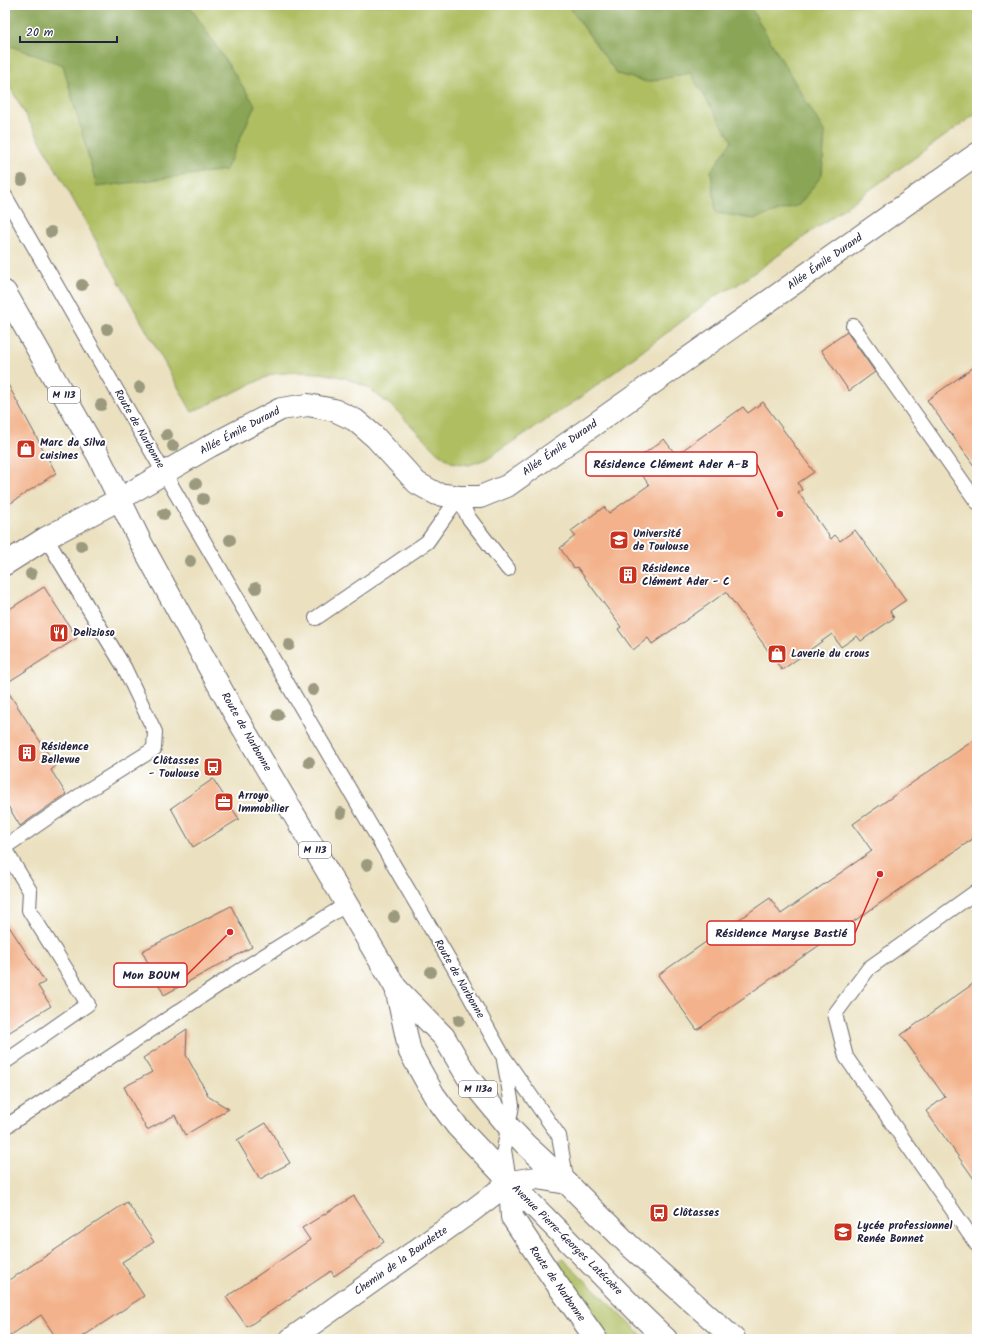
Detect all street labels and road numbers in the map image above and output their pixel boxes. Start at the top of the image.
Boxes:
street label: Allée Émile Durand [784,229,867,295]
street label: Route de Narbonne [109,386,169,472]
road number: M 113 [48,387,80,403]
street label: Allée Émile Durand [197,402,284,460]
street label: Allée Émile Durand [519,415,602,481]
street label: Route de Narbonne [216,689,276,775]
road number: M 113 [299,842,331,858]
street label: Route de Narbonne [429,936,489,1022]
road number: M 113a [459,1081,497,1097]
street label: Avenue Pierre-Georges Latécoère [507,1180,627,1300]
street label: Chemin de la Bourdette [350,1222,452,1300]
street label: Route de Narbonne [524,1242,590,1326]

